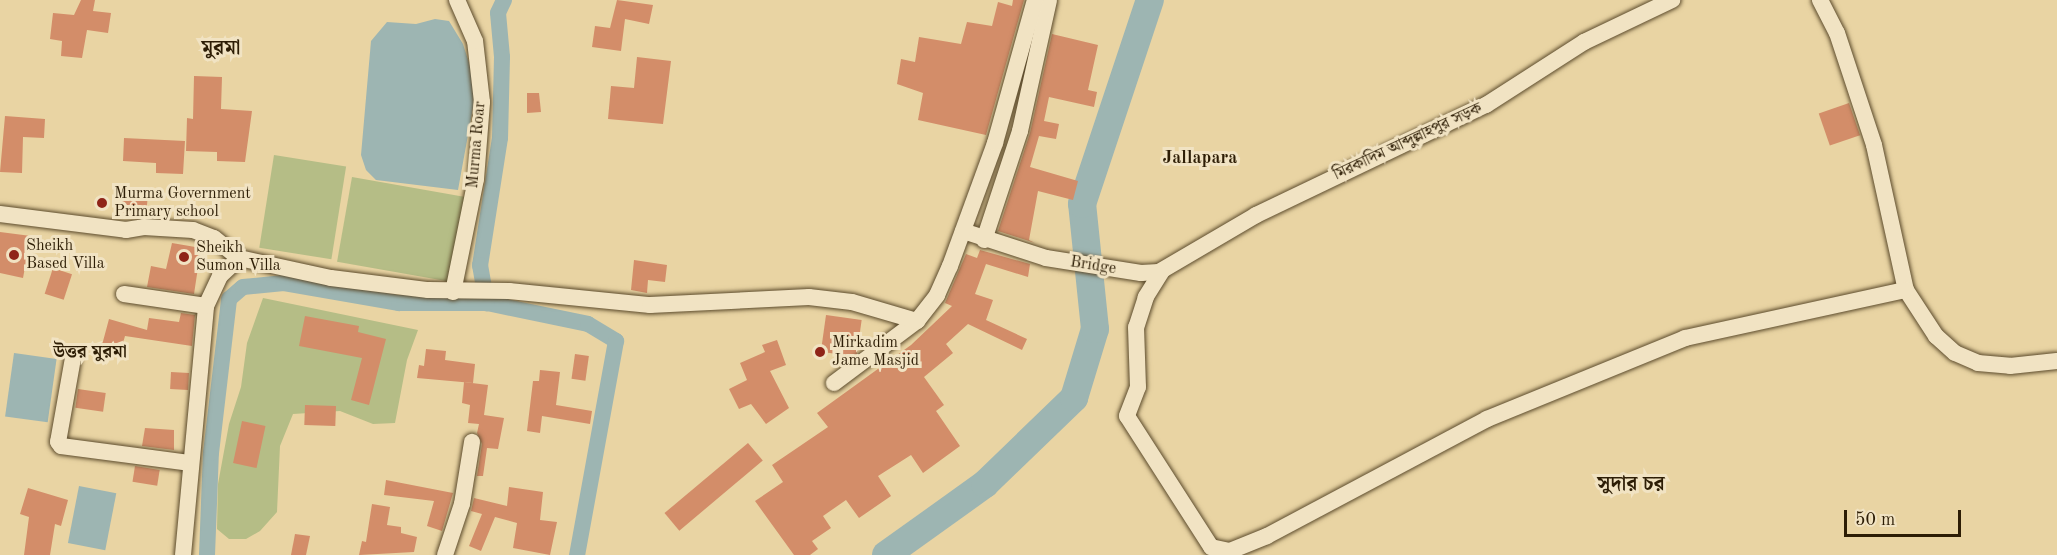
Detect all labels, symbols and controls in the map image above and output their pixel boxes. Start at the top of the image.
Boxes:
district label: মুরমা [202,37,240,61]
street label: মিরকাদিম আব্দুল্লাহপুর সড়ক [1331,99,1485,185]
street label: Murma Roar [464,101,490,189]
district label: Jallapara [1163,147,1237,169]
place label: Murma Government Primary school [114,184,251,222]
marker: Murma Government Primary school [95,196,109,210]
place label: Sheikh Based Villa [26,236,105,274]
place label: Sheikh Sumon Villa [196,238,281,276]
marker: Sheikh Based Villa [7,248,21,262]
marker: Sheikh Sumon Villa [177,250,191,264]
street label: Bridge [1069,253,1117,279]
place label: Mirkadim Jame Masjid [832,333,919,371]
district label: উত্তর মুরমা [53,341,127,363]
marker: Mirkadim Jame Masjid [813,345,827,359]
district label: সুদার চর [1597,473,1665,497]
scale bar [1847,498,1964,536]
text: 50 m [1855,511,1895,529]

